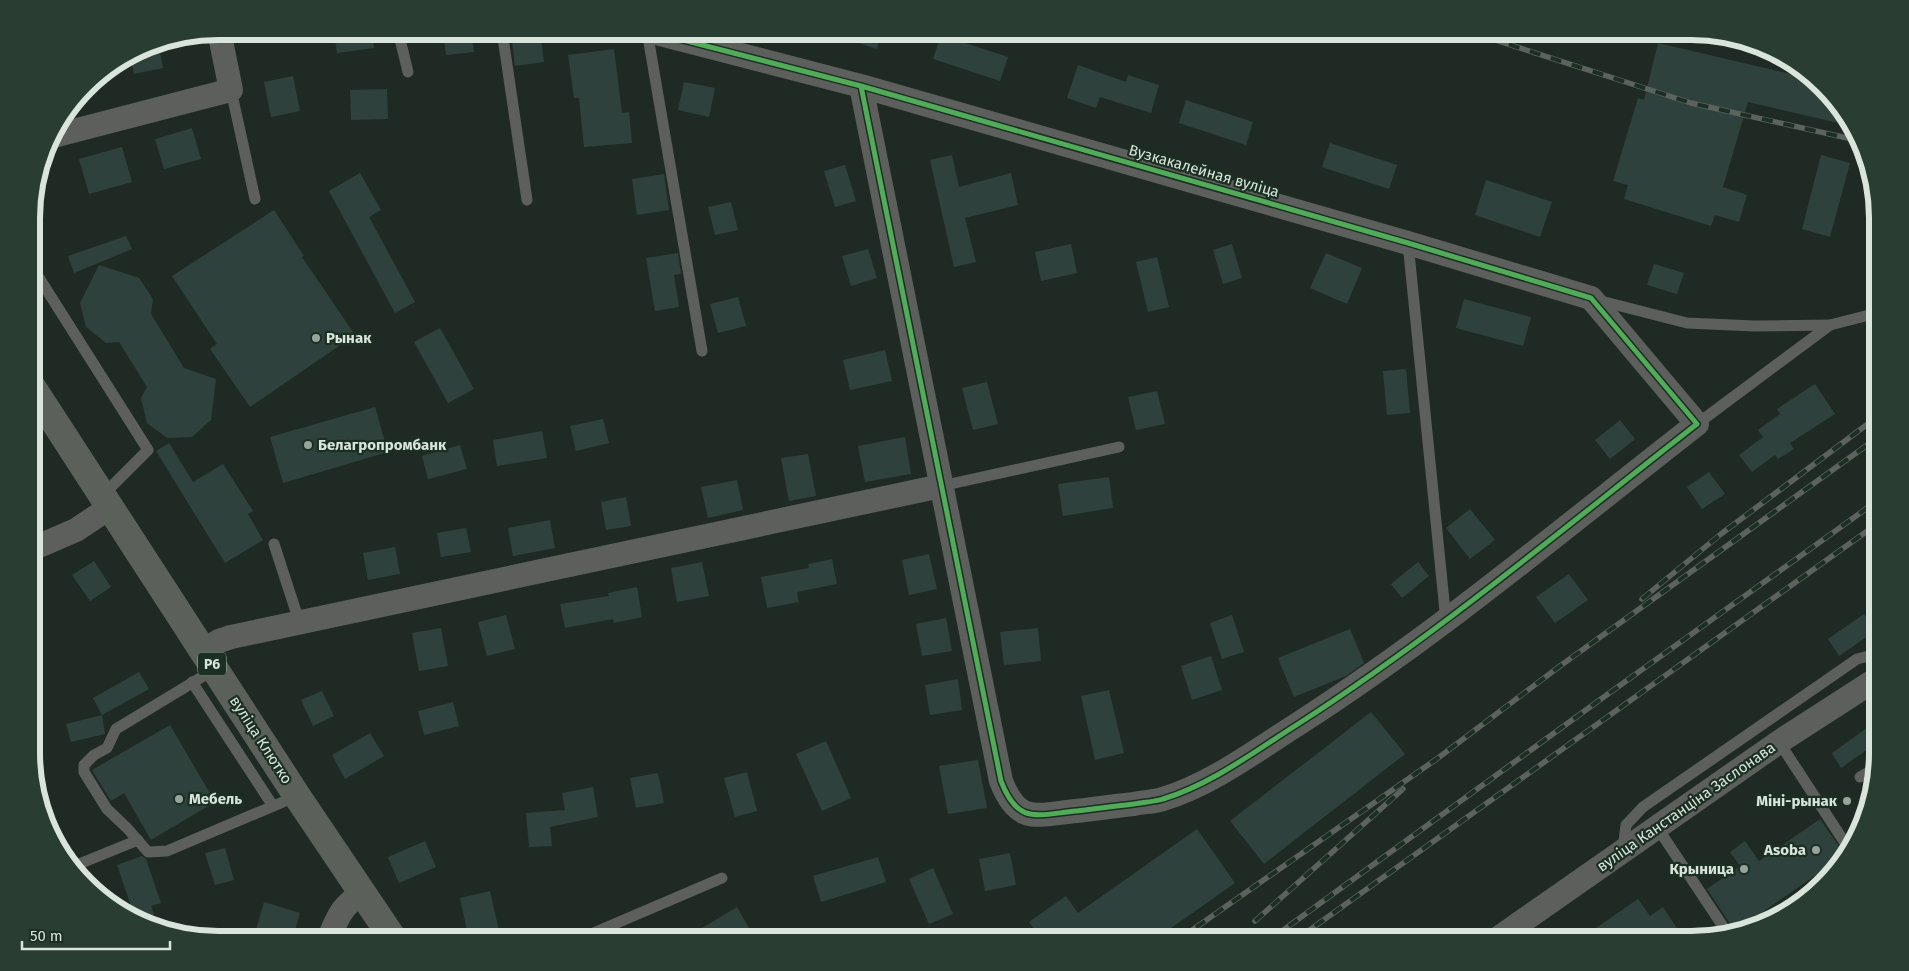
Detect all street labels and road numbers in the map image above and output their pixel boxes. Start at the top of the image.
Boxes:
street label: Вузкакалейная вуліца [1127,141,1281,201]
road number: Р6 [198,652,226,676]
street label: вуліца Клютко [226,693,296,787]
street label: вуліца Канстанціна Заслонава [1593,738,1779,876]

